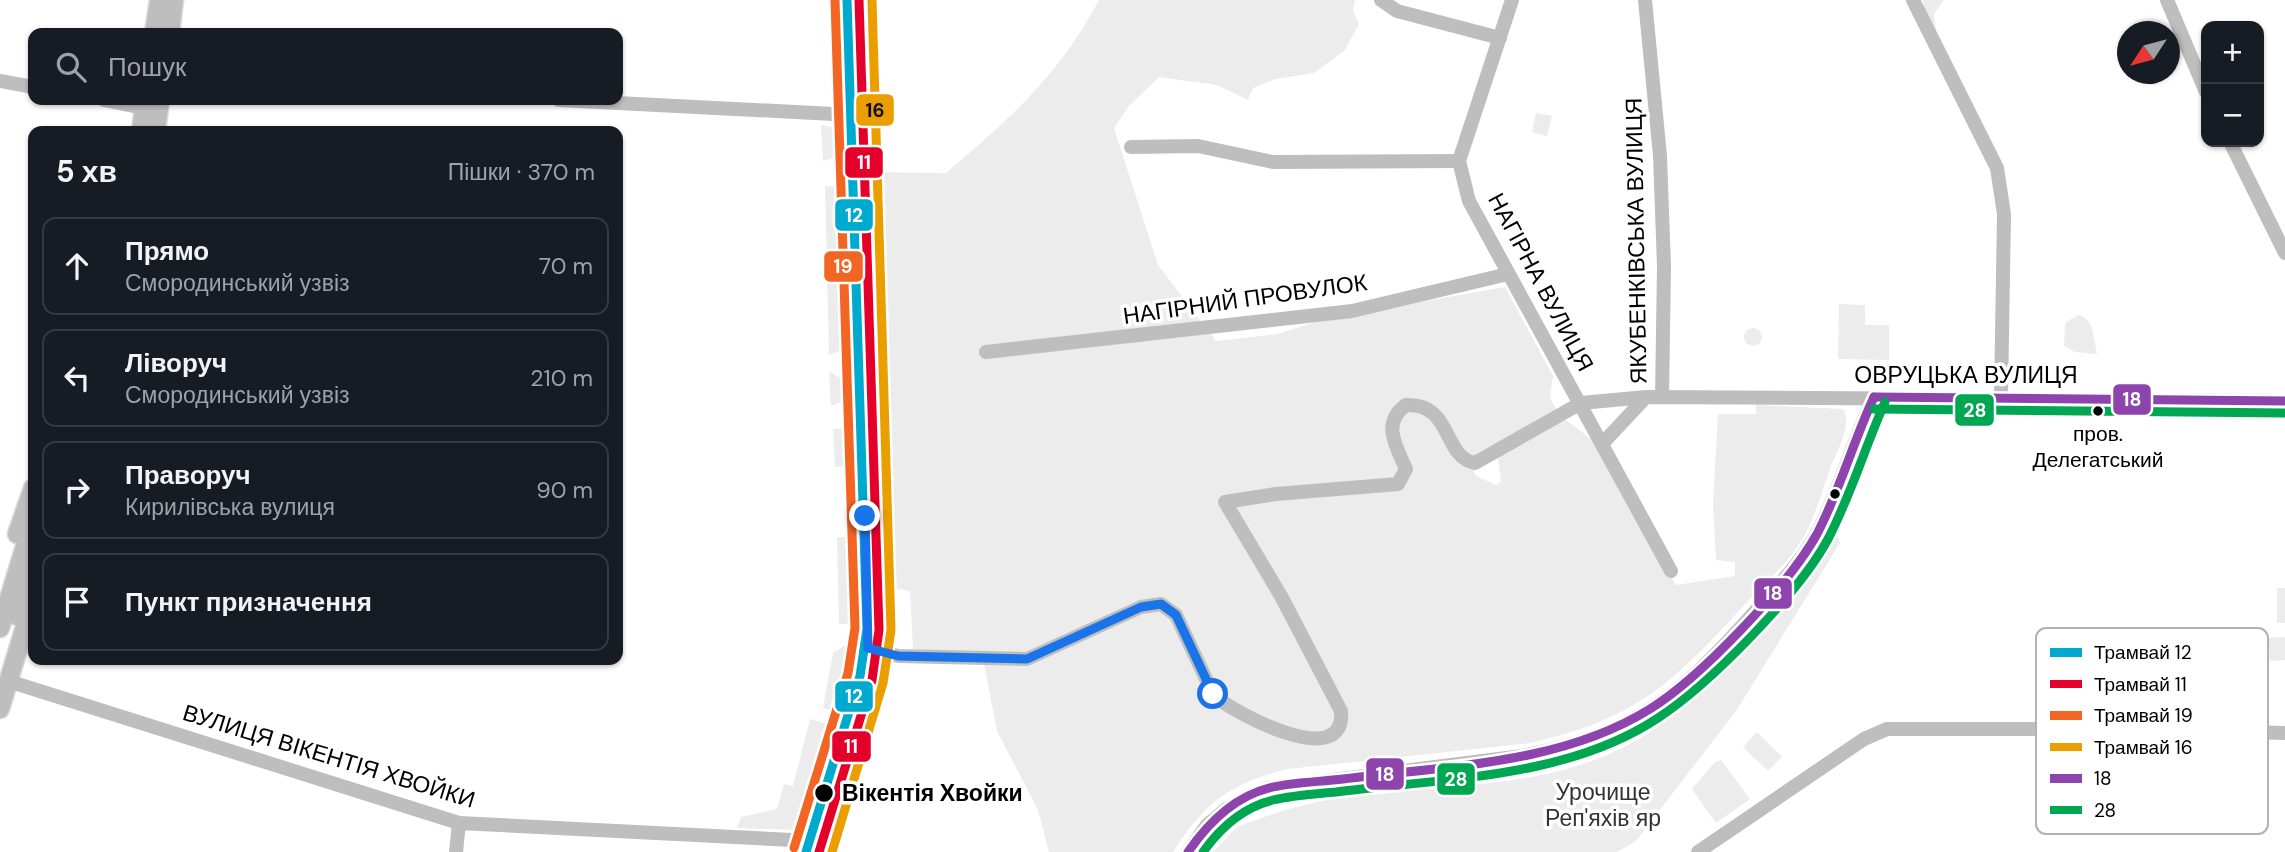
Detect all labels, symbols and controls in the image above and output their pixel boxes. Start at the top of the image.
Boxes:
north arrow [2117,21,2180,84]
map controls [2201,21,2264,147]
button: + [2201,21,2264,84]
search box [28,28,623,105]
icon: search [52,48,90,86]
text: Пошук [108,50,186,84]
button: − [2201,84,2264,147]
line badge: 16 [855,93,895,127]
street label: ЯКУБЕНКІВСЬКА ВУЛИЦЯ [1619,97,1653,385]
text: 16 [866,98,884,123]
line badge: 11 [844,146,884,179]
text: 11 [857,150,871,175]
text: 5 хв [56,152,117,191]
text: Пішки · 370 m [448,157,595,187]
street label: НАГІРНА ВУЛИЦЯ [1481,188,1601,376]
line badge: 12 [834,198,874,232]
text: 12 [845,203,863,228]
text: Прямо [125,234,209,268]
icon: ahead [58,247,96,285]
line badge: 19 [823,250,864,283]
text: 70 m [539,251,593,281]
text: 19 [834,254,852,279]
street label: НАГІРНИЙ ПРОВУЛОК [1121,267,1369,331]
text: Смородинський узвіз [125,268,350,298]
text: Ліворуч [125,346,227,380]
icon: left [58,359,96,397]
street label: ОВРУЦЬКА ВУЛИЦЯ [1854,360,2078,390]
text: 210 m [530,363,593,393]
text: Смородинський узвіз [125,380,350,410]
line badge: 18 [2112,383,2152,416]
text: 18 [2123,387,2141,412]
line badge: 28 [1954,393,1995,427]
text: 28 [1964,398,1986,423]
marker: пров. Делегатський [2091,404,2105,418]
place label: пров. Делегатський [2032,420,2164,474]
text: Праворуч [125,458,251,492]
icon: right [58,471,96,509]
text: 90 m [536,475,593,505]
unlabelled marker [1828,487,1842,501]
text: Кирилівська вулиця [125,492,335,522]
route end [849,500,880,531]
line badge: 18 [1753,577,1793,610]
text: 18 [1764,581,1782,606]
icon: arrive [58,583,96,621]
text: Пункт призначення [125,585,372,619]
legend [2036,628,2268,834]
text: Трамвай 12 [2094,640,2192,665]
text: Трамвай 11 [2094,672,2187,697]
route start [1197,678,1228,709]
line badge: 12 [834,680,874,713]
text: 12 [845,684,863,709]
street label: ВУЛИЦЯ ВІКЕНТІЯ ХВОЙКИ [179,697,479,815]
text: Трамвай 19 [2094,703,2193,728]
line badge: 11 [831,730,872,763]
text: 11 [844,734,858,759]
text: Трамвай 16 [2094,735,2193,760]
line badge: 18 [1365,757,1405,791]
text: 18 [1376,762,1394,787]
line badge: 28 [1436,762,1476,796]
text: 18 [2094,766,2111,791]
text: 28 [1445,767,1467,792]
park label: Урочище Реп'яхів яр [1545,777,1661,833]
place label: Вікентія Хвойки [842,778,1023,808]
marker: Вікентія Хвойки [813,782,835,804]
text: 28 [2094,798,2116,823]

